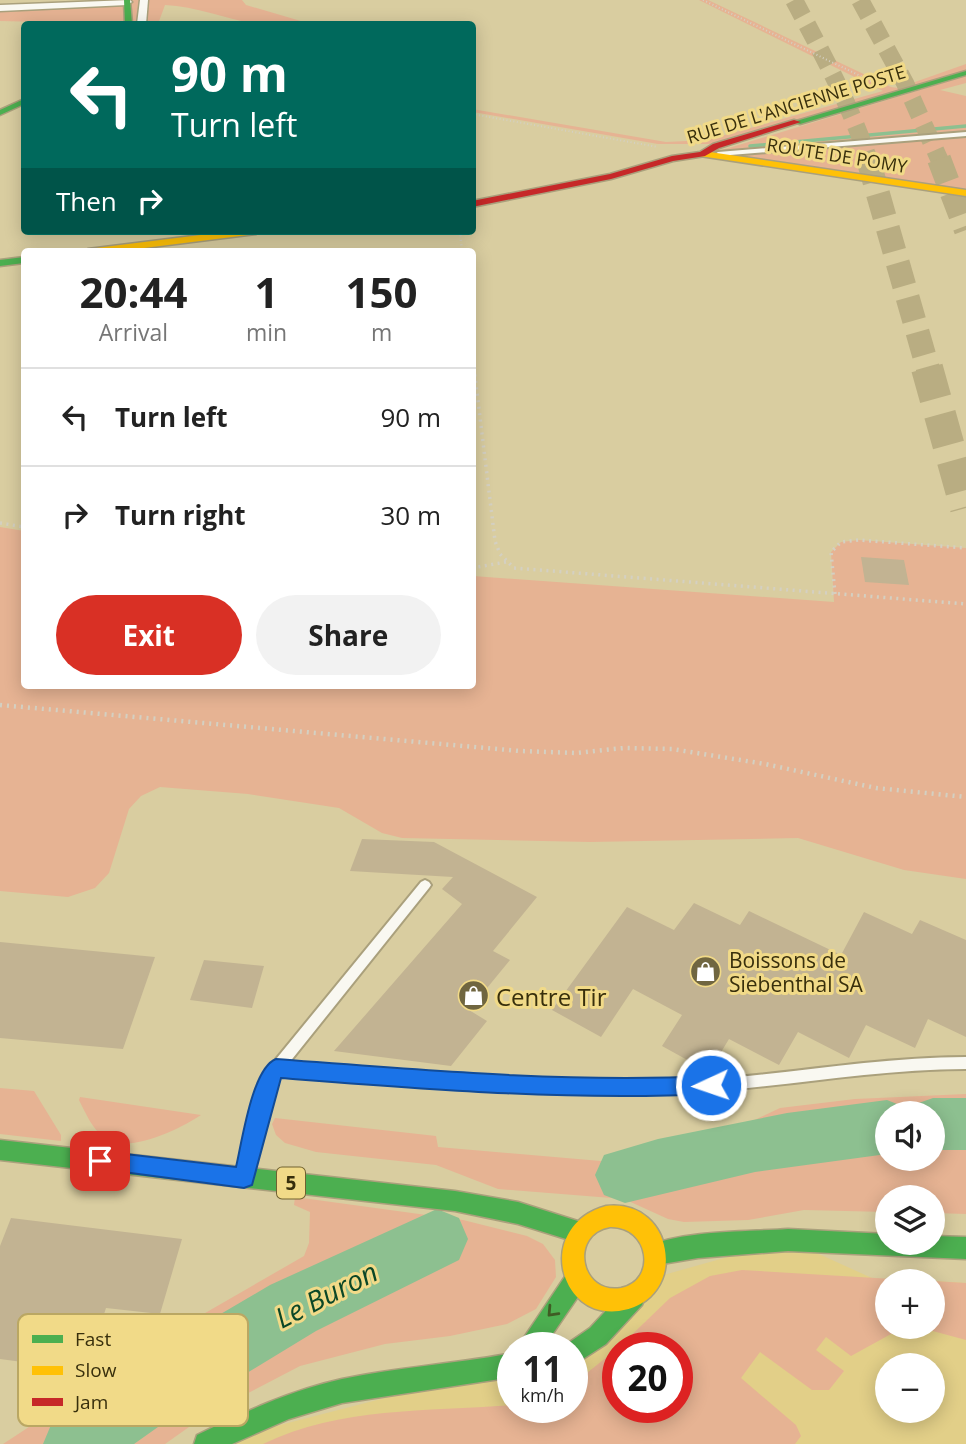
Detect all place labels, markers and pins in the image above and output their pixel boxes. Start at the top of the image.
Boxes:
place label: Boissons de Siebenthal SA [729,946,863,998]
shop icon: Boissons de Siebenthal SA [689,955,723,989]
shop icon: Centre Tir [456,979,490,1013]
place label: Centre Tir [496,980,607,1013]
pin [70,1131,130,1191]

